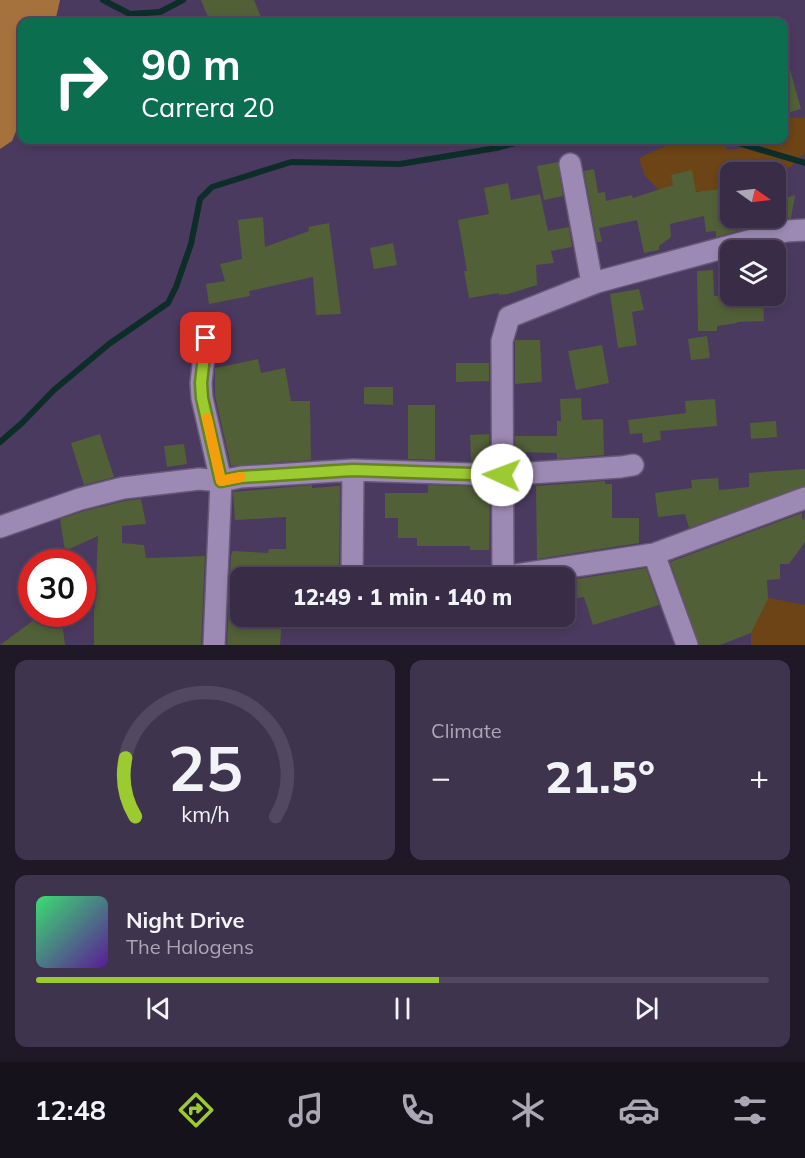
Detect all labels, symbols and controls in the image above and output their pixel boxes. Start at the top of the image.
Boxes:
text: 90 m [141,38,241,91]
icon: right [42,42,120,120]
text: Carrera 20 [141,90,275,124]
north arrow [720,162,786,228]
map controls [720,162,786,306]
button: layers [720,240,786,306]
pin [180,312,231,363]
icon: arrive [189,321,222,354]
position arrow [470,443,534,507]
speed limit sign: 30 [18,549,96,627]
text: 12:49 · 1 min · 140 m [293,583,512,611]
text: Climate [431,718,502,743]
text: 25 [168,728,242,807]
text: 21.5° [545,748,655,804]
text: − [431,756,451,797]
text: + [749,756,769,797]
text: km/h [181,800,229,827]
text: Night Drive [126,906,245,934]
text: The Halogens [126,934,254,959]
icon: previous [142,992,175,1025]
icon: pause [386,992,419,1025]
icon: next [630,992,663,1025]
icon: directions [175,1089,217,1131]
icon: music [285,1089,327,1131]
icon: phone [396,1089,438,1131]
icon: climate [507,1089,549,1131]
icon: car [618,1089,660,1131]
icon: filters [729,1089,771,1131]
text: 12:48 [34,1093,106,1127]

